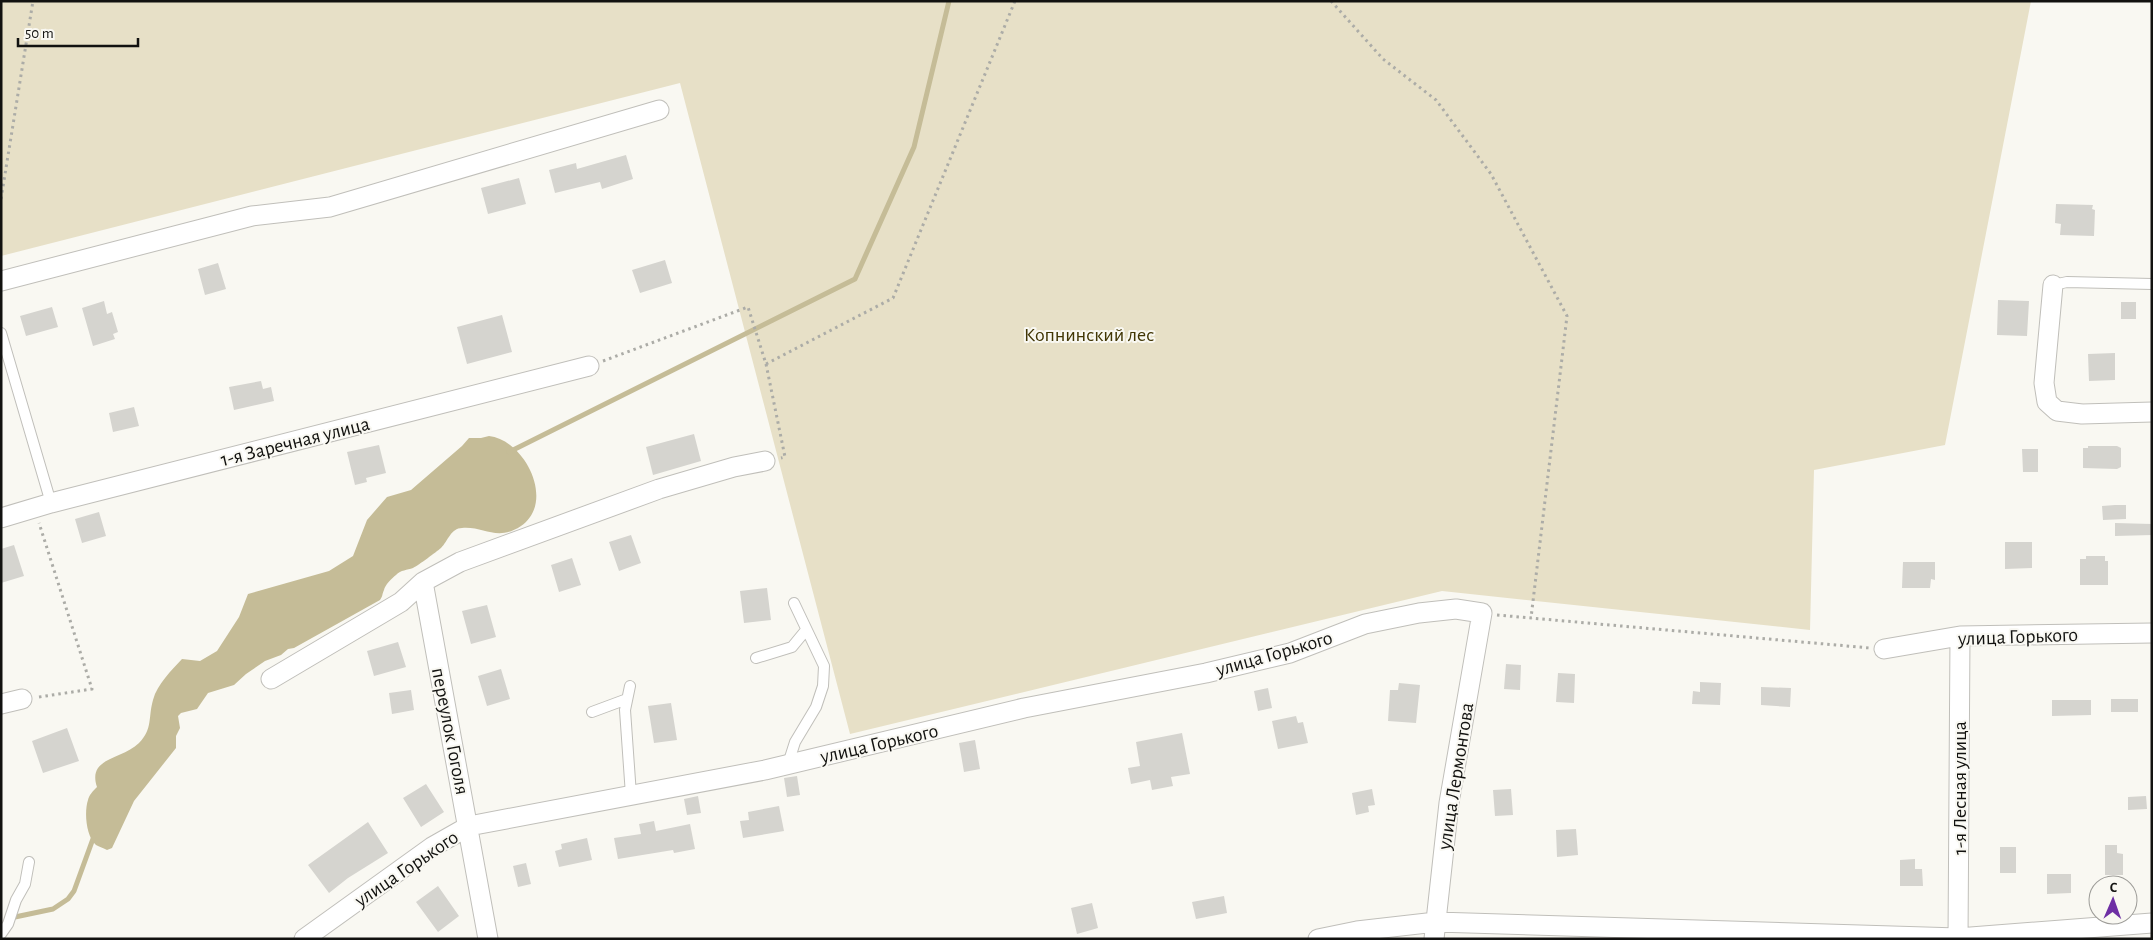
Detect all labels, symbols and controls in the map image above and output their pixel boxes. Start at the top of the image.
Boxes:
scale bar [18,15,138,47]
text: 50 m [25,26,54,41]
park label: Копнинский лес [1024,325,1154,345]
street label: 1-я Заречная улица [219,414,372,470]
street label: улица Горького [1957,625,2078,649]
street label: улица Горького [1213,628,1335,680]
street label: переулок Гоголя [428,666,472,796]
street label: улица Лермонтова [1434,701,1477,852]
street label: улица Горького [817,721,940,767]
street label: 1-я Лесная улица [1950,721,1970,855]
street label: улица Горького [350,827,462,911]
north arrow [2088,875,2138,925]
text: С [2109,881,2118,895]

